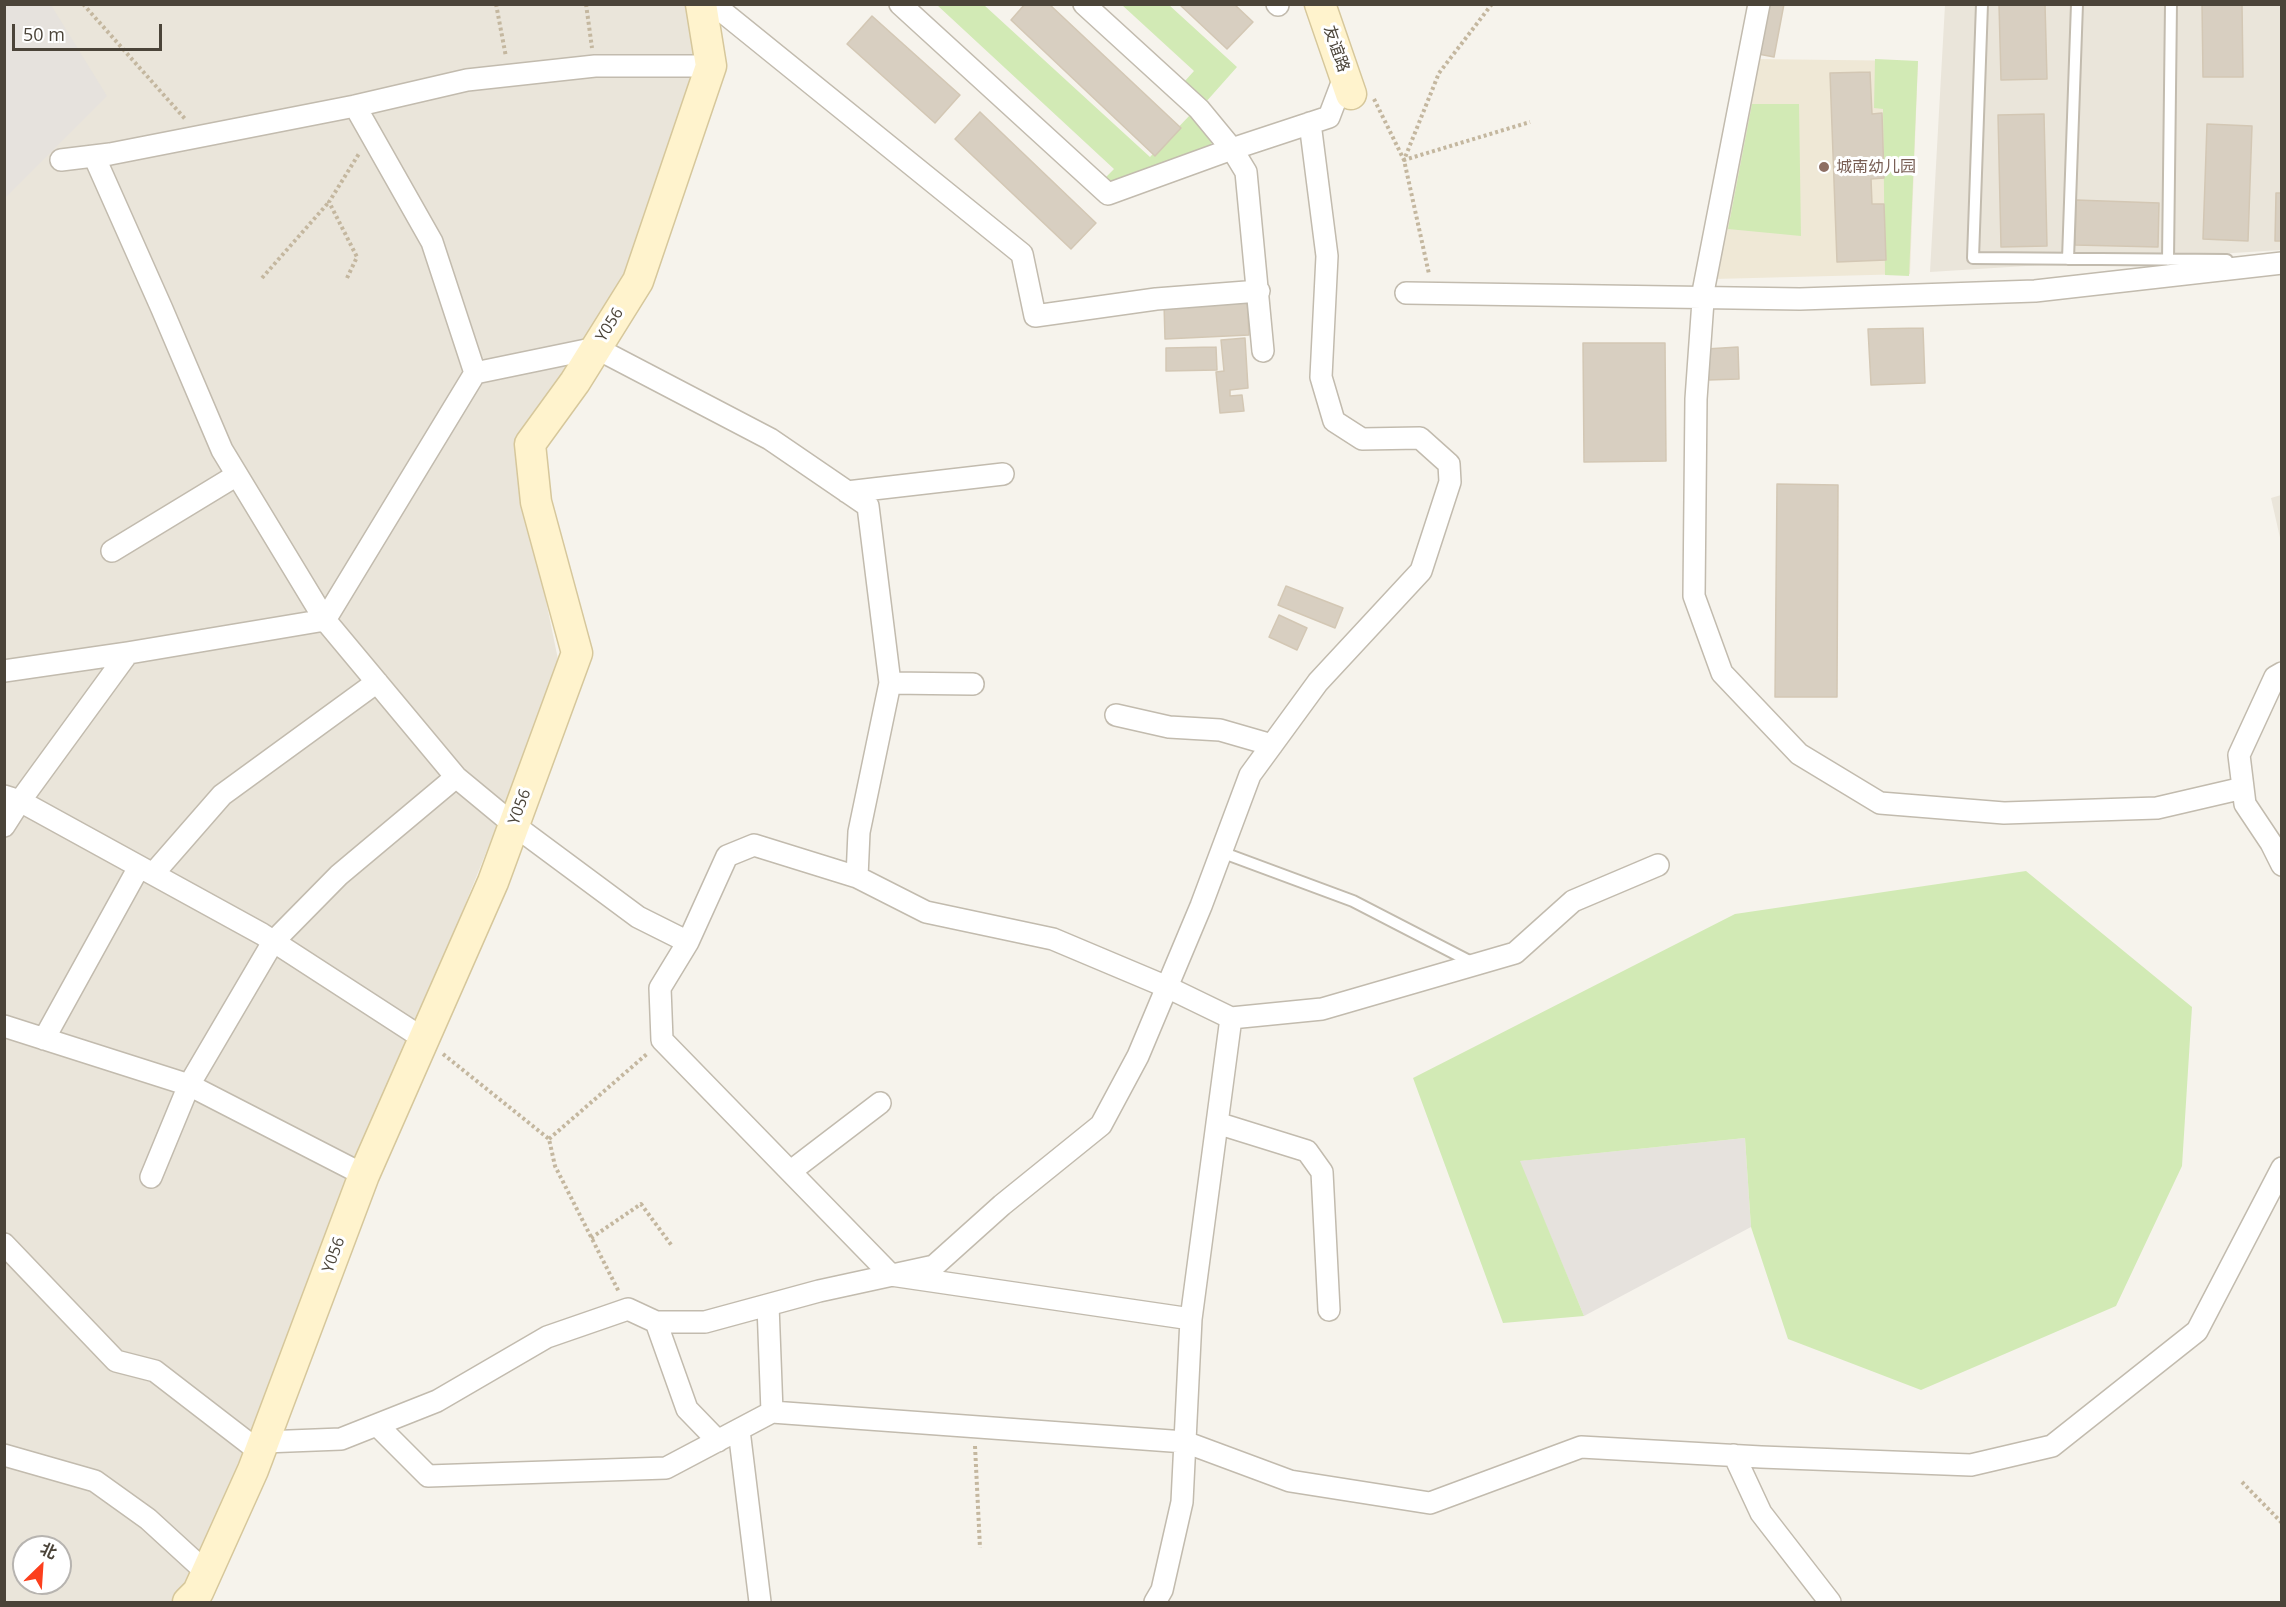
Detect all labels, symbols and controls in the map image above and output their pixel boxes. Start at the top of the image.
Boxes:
scale bar [15,12,165,50]
text: 50 m [23,22,65,46]
street label: 友谊路 [1319,23,1353,75]
place label: 城南幼儿园 [1836,157,1916,177]
marker: 城南幼儿园 [1817,160,1831,174]
street label: Y056 [592,304,628,346]
street label: Y056 [505,787,535,827]
street label: Y056 [319,1235,349,1275]
north arrow [12,1535,72,1595]
text: 北 [37,1537,61,1564]

